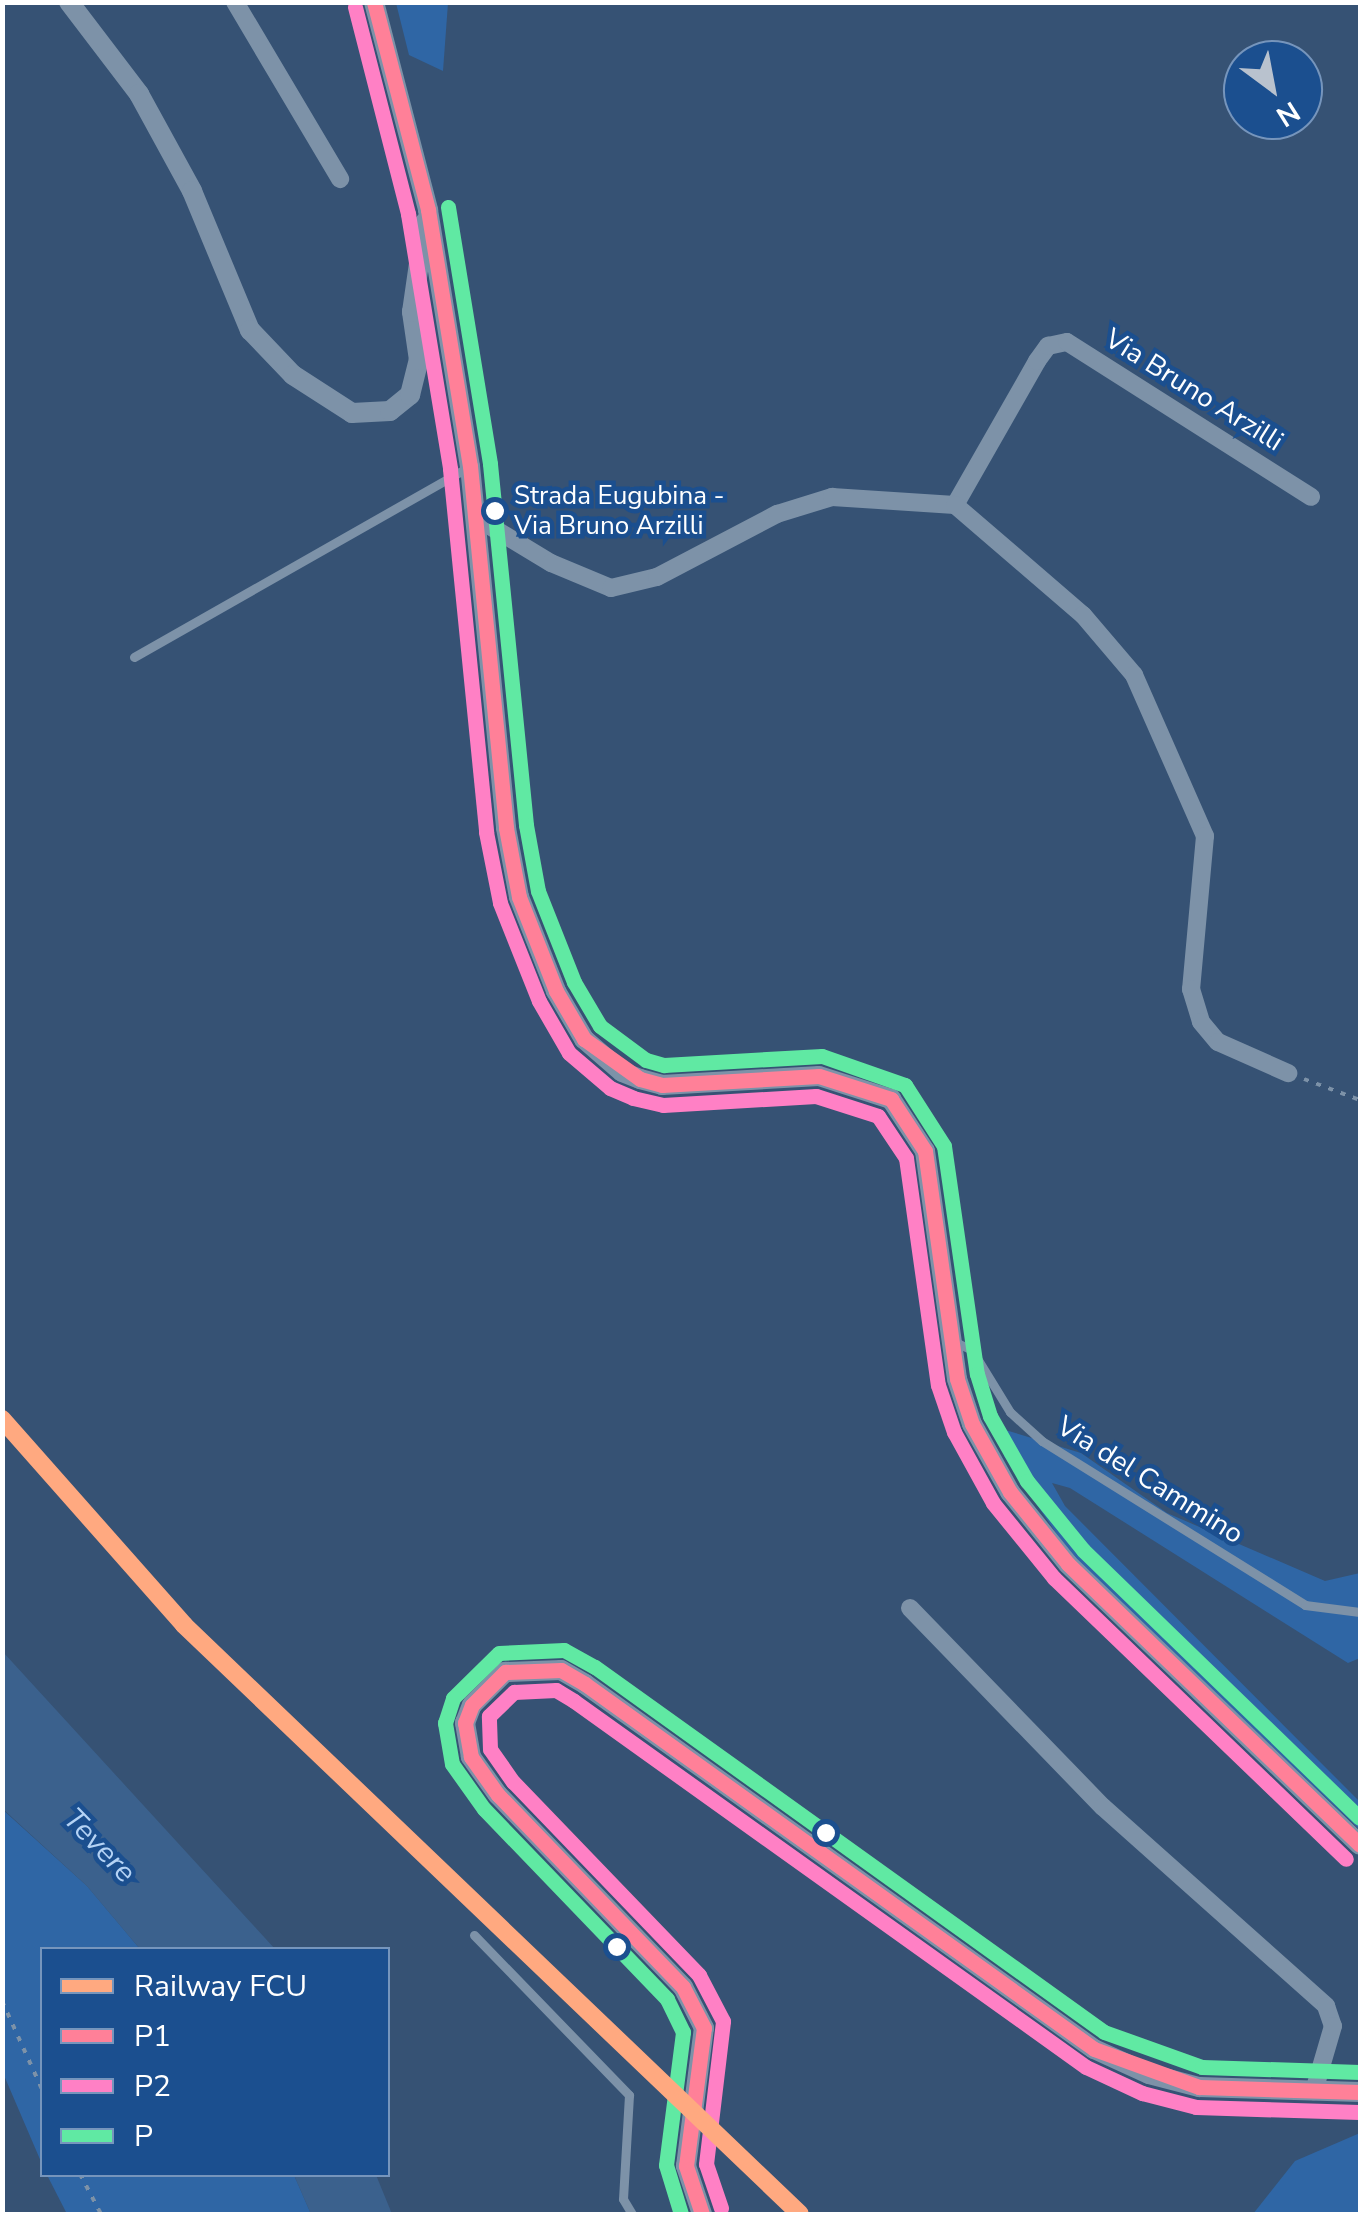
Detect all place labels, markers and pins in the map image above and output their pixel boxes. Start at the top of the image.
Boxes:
place label: Strada Eugubina - Via Bruno Arzilli [514,480,725,542]
marker: Strada Eugubina - Via Bruno Arzilli [485,501,505,521]
unlabelled marker [816,1823,836,1843]
unlabelled marker [607,1937,627,1957]

